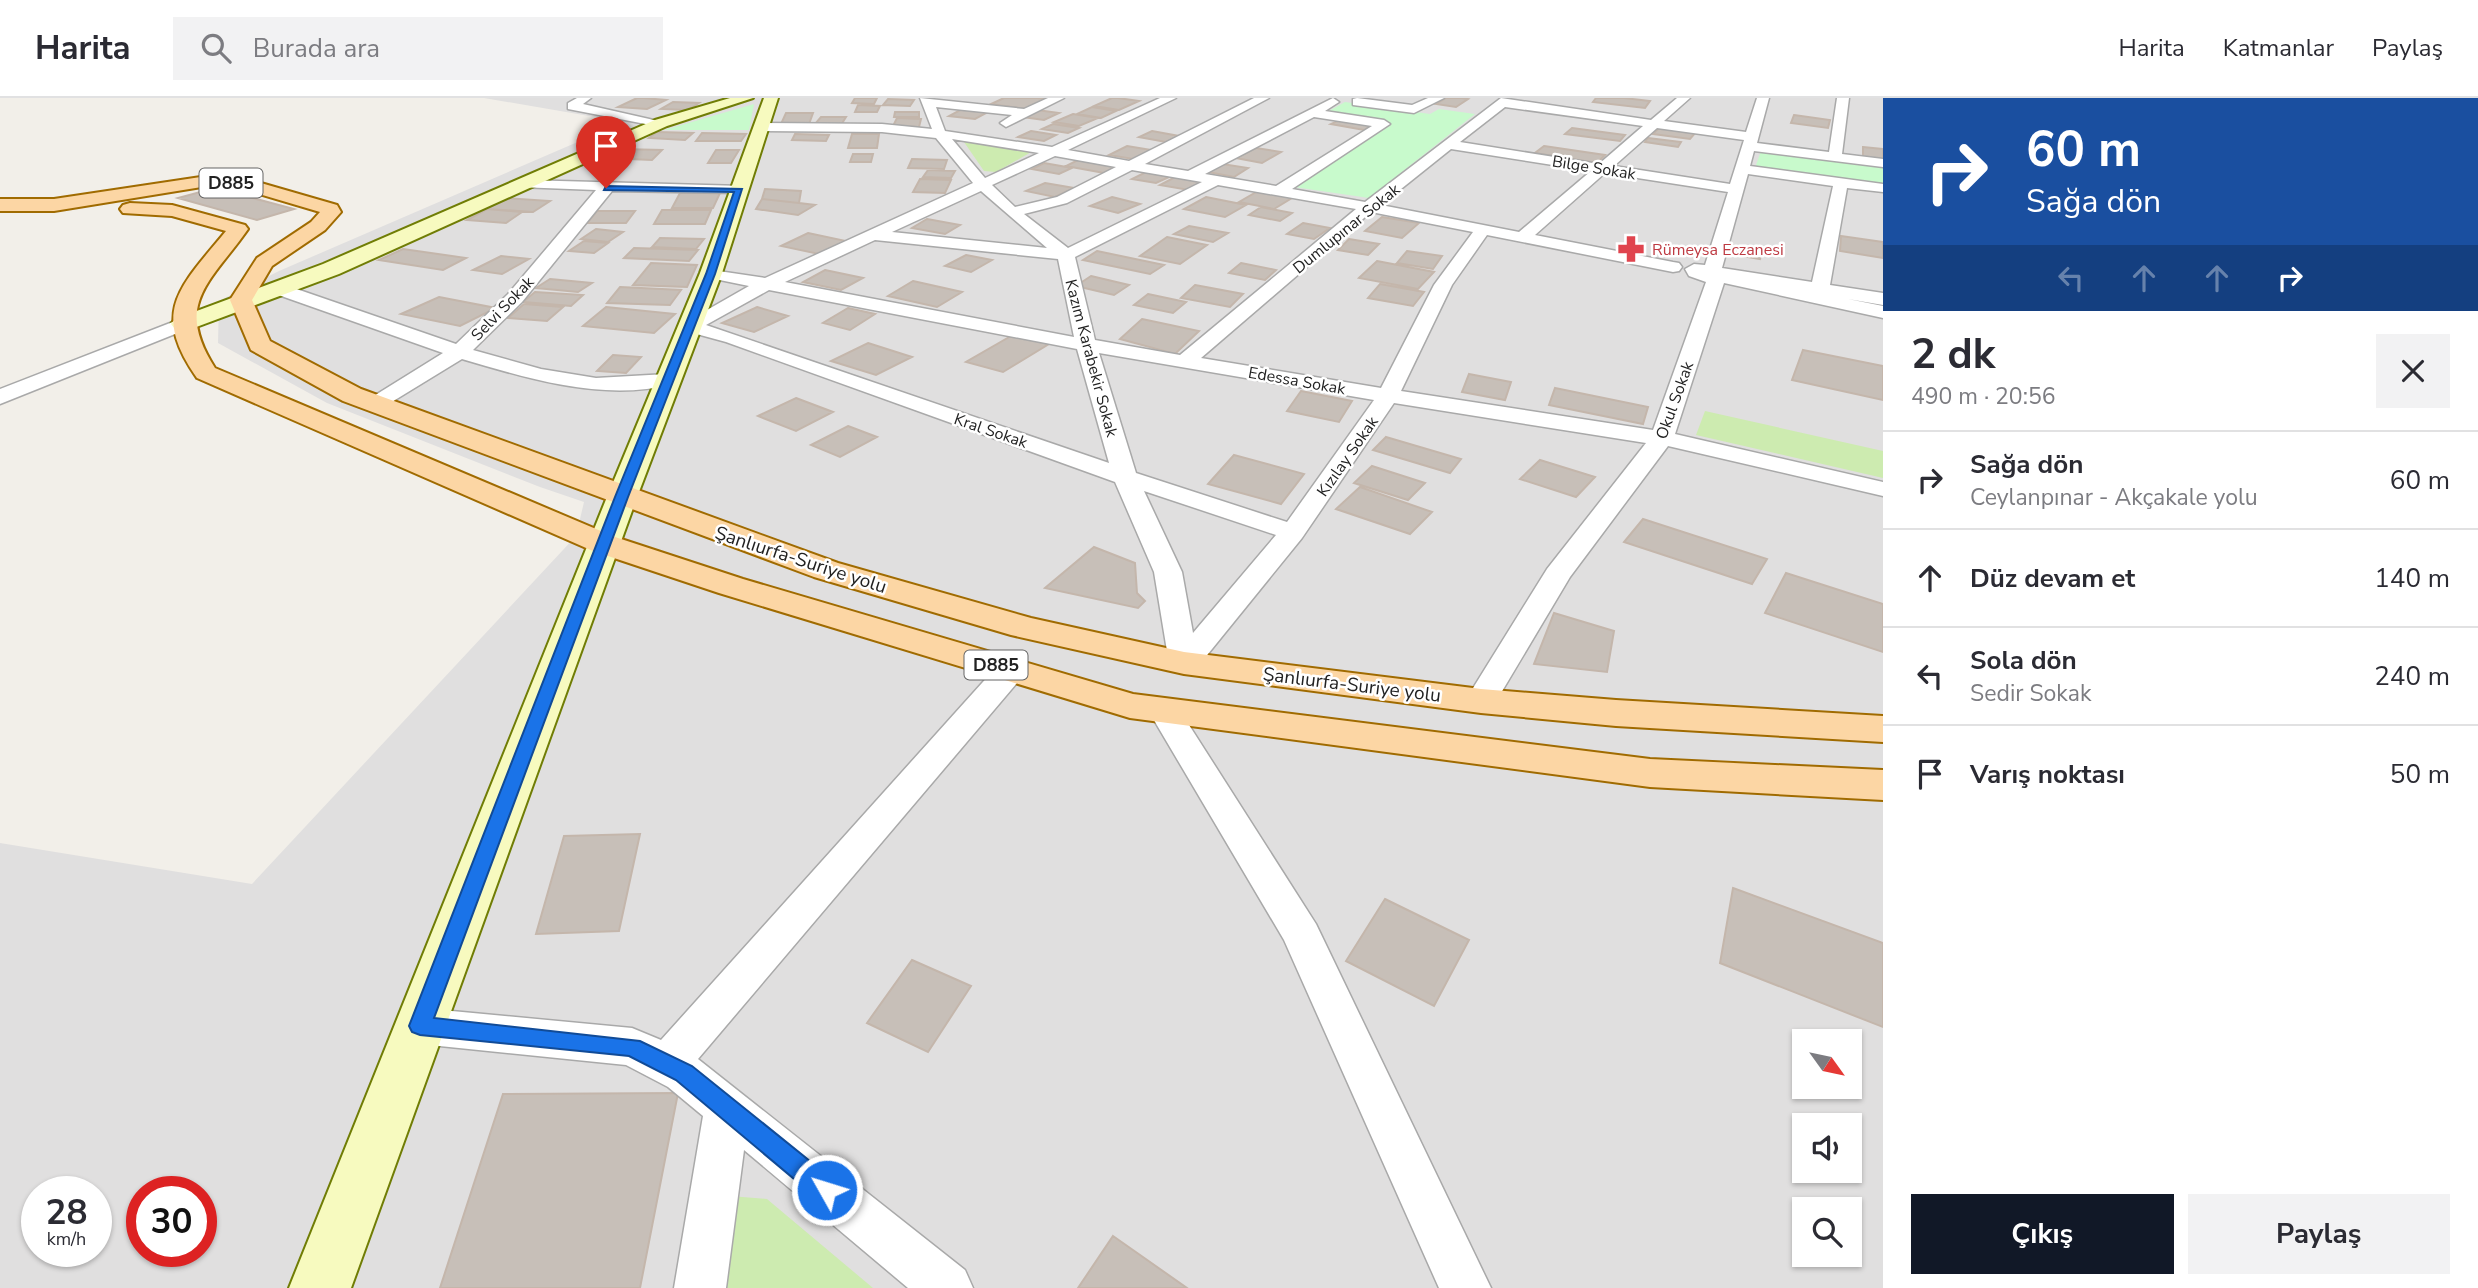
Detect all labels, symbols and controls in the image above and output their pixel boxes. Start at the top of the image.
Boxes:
search box [173,17,663,80]
text: Harita [35,26,131,71]
icon: search [197,29,235,67]
text: Burada ara [253,31,380,66]
text: Harita [2118,32,2185,64]
text: Katmanlar [2223,32,2334,64]
text: Paylaş [2372,32,2443,64]
pin [576,116,636,188]
text: 60 m [2026,116,2141,183]
icon: right [1911,126,2002,217]
icon: arrive [587,127,625,165]
street label: Bilge Sokak [1550,151,1638,186]
road number: D885 [200,168,262,198]
street label: Dumlupınar Sokak [1288,178,1406,279]
text: Sağa dön [2026,180,2161,223]
pharmacy icon: Rümeysa Eczanesi [1616,234,1646,264]
place label: Rümeysa Eczanesi [1652,239,1784,261]
icon: left [2052,259,2090,297]
icon: ahead [2125,259,2163,297]
icon: ahead [2198,259,2236,297]
icon: right [2271,259,2309,297]
street label: Selvi Sokak [466,271,540,346]
street label: Kazım Karabekir Sokak [1059,277,1123,441]
text: 2 dk [1911,326,1995,383]
button: close [2376,334,2450,408]
street label: Okul Sokak [1651,357,1700,442]
street label: Edessa Sokak [1247,362,1348,401]
text: 490 m · 20:56 [1911,381,2056,412]
street label: Kral Sokak [951,408,1031,454]
street label: Kızılay Sokak [1312,411,1384,501]
text: Sağa dön [1970,447,2083,482]
icon: right [1911,461,1949,499]
text: 60 m [2390,463,2450,498]
text: Ceylanpınar - Akçakale yolu [1970,482,2258,513]
street label: Şanlıurfa-Suriye yolu [711,520,890,600]
icon: ahead [1911,559,1949,597]
text: Düz devam et [1970,561,2135,596]
text: 140 m [2374,561,2450,596]
text: Sola dön [1970,643,2077,678]
road number: D885 [964,650,1028,680]
icon: left [1911,657,1949,695]
text: 240 m [2374,659,2450,694]
street label: Şanlıurfa-Suriye yolu [1261,661,1442,709]
text: Sedir Sokak [1970,678,2091,709]
icon: arrive [1911,755,1949,793]
text: Varış noktası [1970,757,2125,792]
text: 50 m [2390,757,2450,792]
north arrow [1792,1029,1862,1099]
map controls [1792,1029,1862,1267]
button: sound [1792,1113,1862,1183]
position arrow [790,1153,864,1227]
speed limit sign: 30 [126,1176,217,1267]
text: 28 [45,1189,88,1236]
button: Çıkış [1911,1194,2174,1274]
button: Paylaş [2188,1194,2450,1274]
button: search [1792,1197,1862,1267]
text: km/h [47,1227,86,1251]

